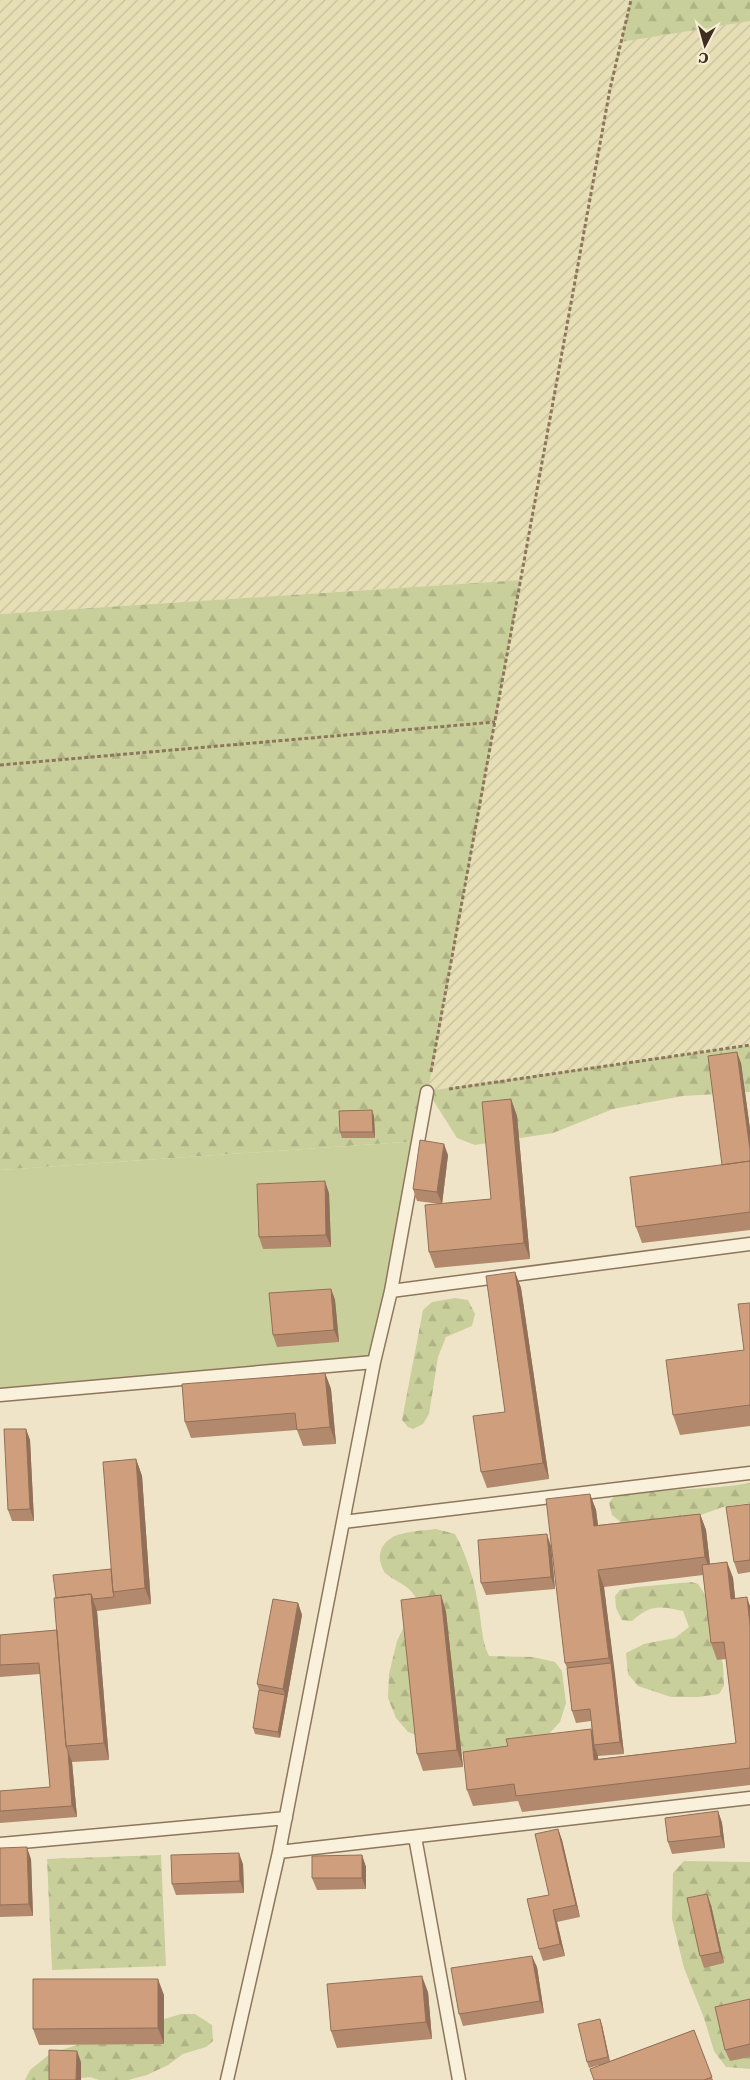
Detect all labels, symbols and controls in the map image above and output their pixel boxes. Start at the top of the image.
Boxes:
north arrow [680,20,730,70]
text: С [698,49,709,66]

